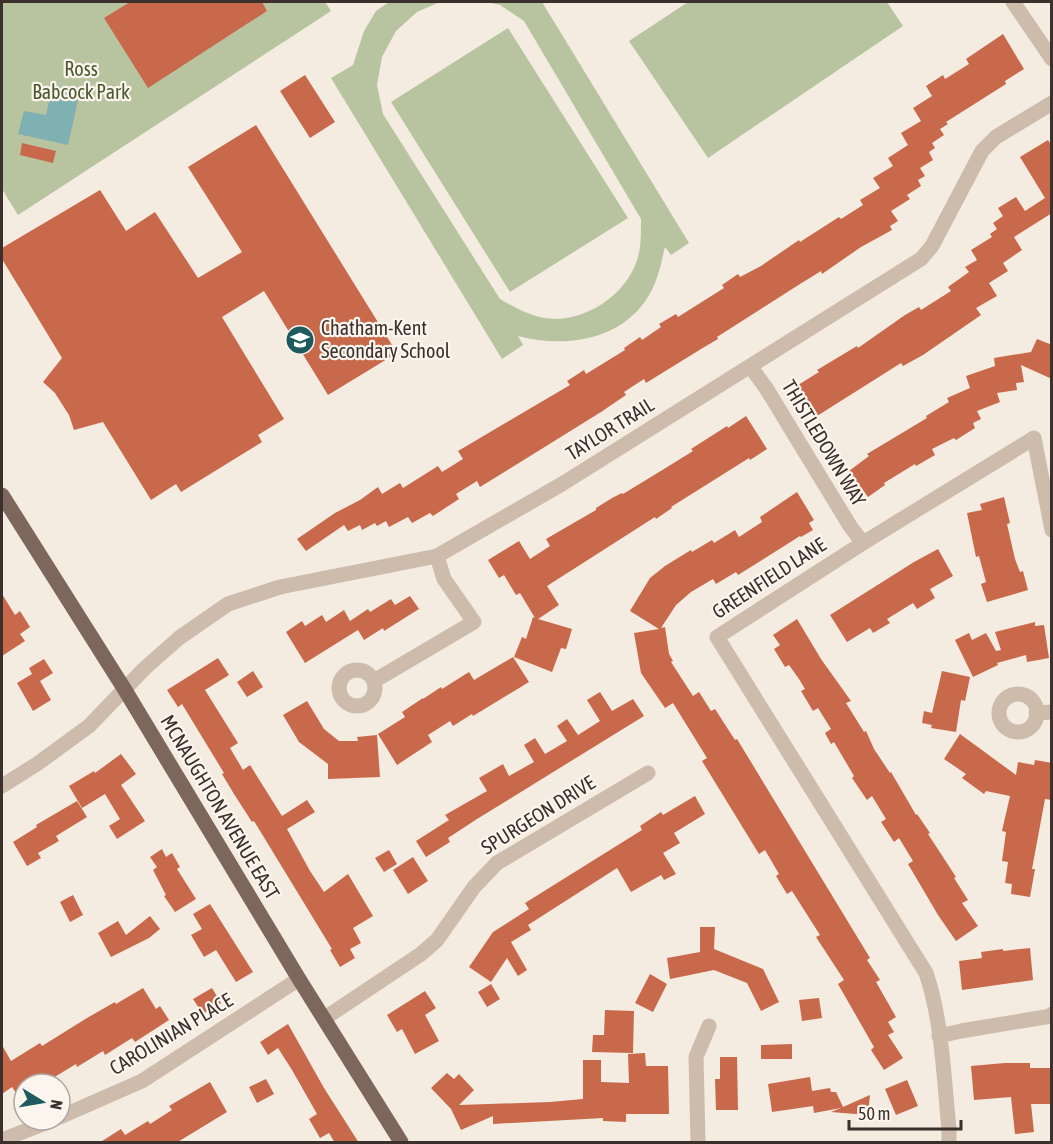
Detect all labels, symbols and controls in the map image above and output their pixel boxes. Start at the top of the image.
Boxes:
park label: Ross Babcock Park [32,57,130,103]
place label: Chatham-Kent Secondary School [321,316,451,362]
school or university icon: Chatham-Kent Secondary School [284,324,316,356]
street label: THISTLEDOWN WAY [778,376,871,510]
street label: TAYLOR TRAIL [562,392,658,465]
street label: GREENFIELD LANE [708,532,830,623]
street label: MCNAUGHTON AVENUE EAST [156,711,285,903]
street label: SPURGEON DRIVE [477,770,599,859]
street label: CAROLINIAN PLACE [105,988,237,1079]
north arrow [12,1072,72,1132]
scale bar [849,1093,962,1131]
text: N [47,1099,66,1111]
text: 50 m [858,1103,890,1124]

